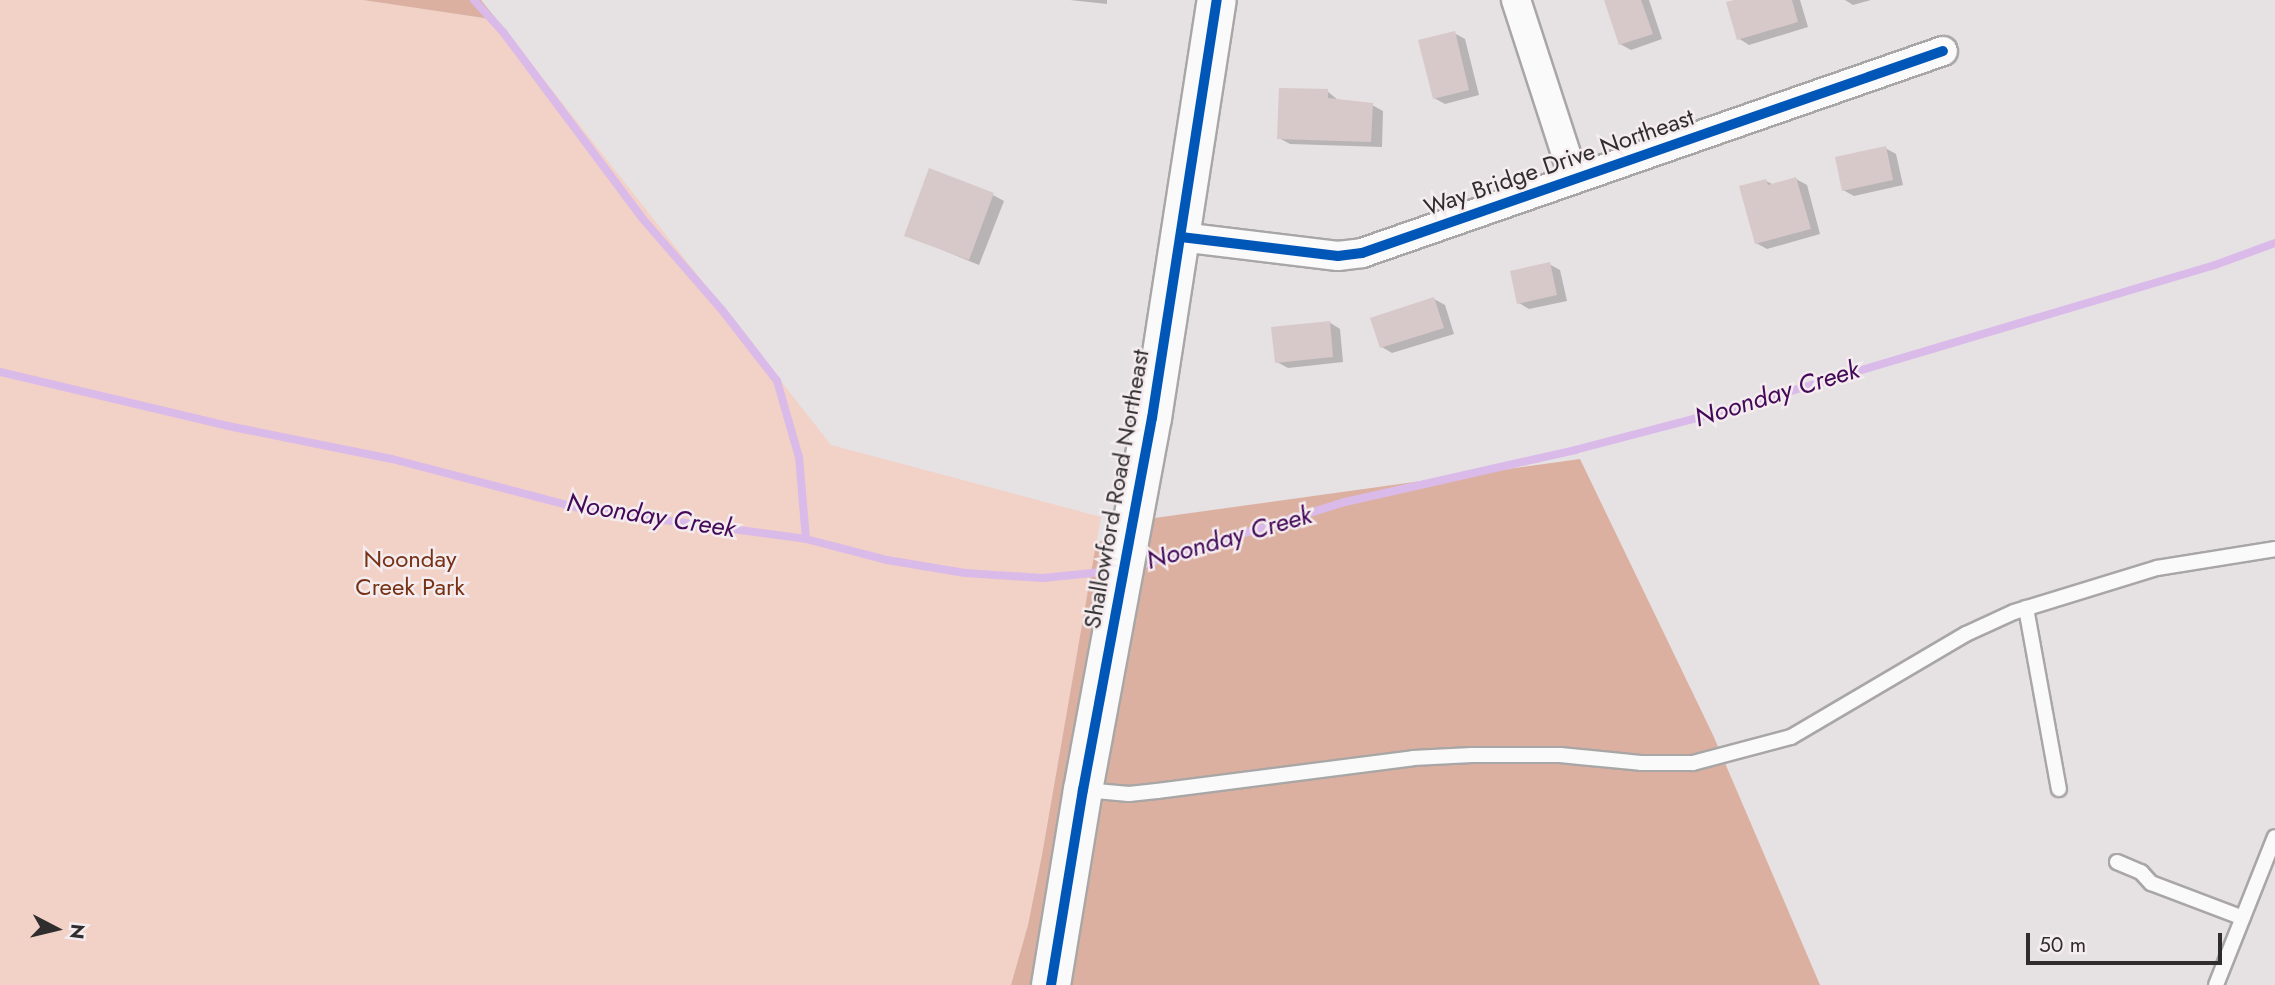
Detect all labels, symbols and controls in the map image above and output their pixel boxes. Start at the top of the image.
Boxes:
street label: Way Bridge Drive Northeast [1420,102,1698,222]
street label: Shallowford Road Northeast [1077,347,1155,631]
water label: Noonday Creek [1691,354,1863,434]
water label: Noonday Creek [564,487,738,545]
water label: Noonday Creek [1143,499,1315,577]
park label: Noonday Creek Park [355,545,465,601]
north arrow [21,894,91,964]
scale bar [2030,918,2226,962]
text: N [63,922,92,941]
text: 50 m [2039,930,2086,960]

